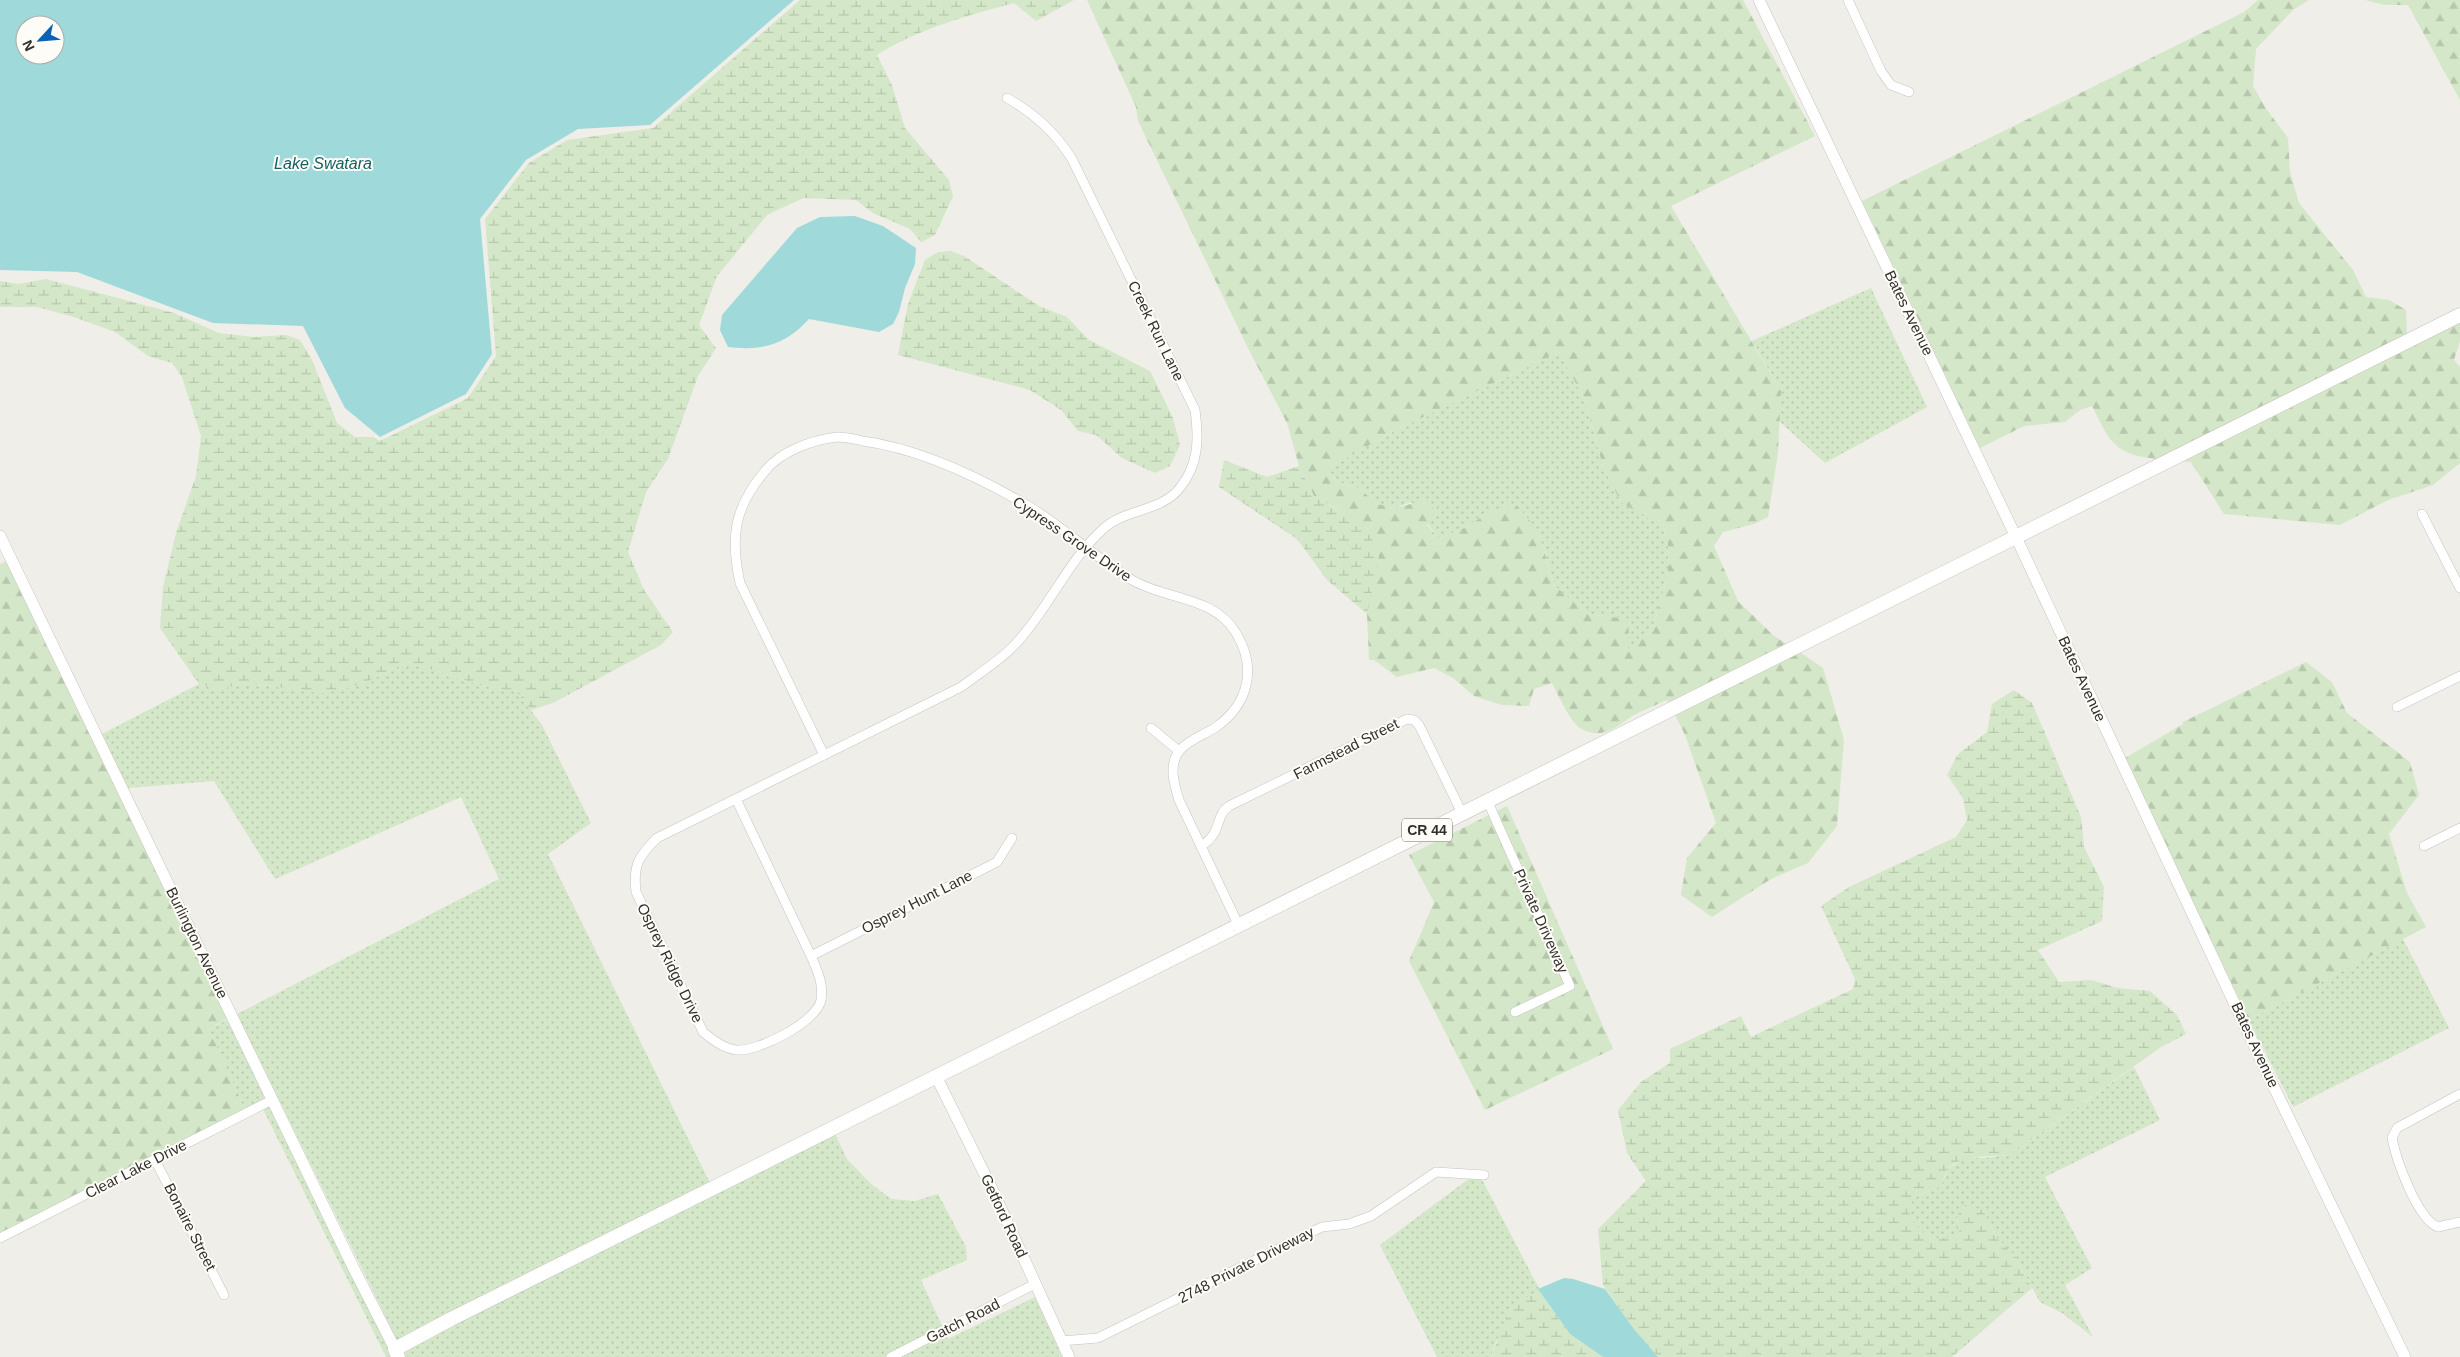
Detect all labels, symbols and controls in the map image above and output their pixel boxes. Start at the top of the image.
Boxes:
north arrow [15,15,65,65]
text: N [19,38,38,54]
water label: Lake Swatara [274,155,372,172]
street label: Bates Avenue [1882,268,1937,358]
street label: Creek Run Lane [1125,278,1188,384]
street label: Cypress Grove Drive [1010,493,1135,585]
street label: Bates Avenue [2055,633,2110,724]
street label: Farmstead Street [1290,714,1402,782]
road number: CR 44 [1402,818,1452,842]
street label: Osprey Hunt Lane [859,866,975,937]
street label: Private Driveway [1511,866,1572,976]
street label: Burlington Avenue [163,884,232,1001]
street label: Osprey Ridge Drive [634,900,707,1025]
street label: Bates Avenue [2228,999,2283,1090]
street label: Clear Lake Drive [82,1136,189,1201]
street label: Getford Road [978,1171,1031,1260]
street label: Bonaire Street [161,1180,220,1274]
street label: 2748 Private Driveway [1175,1223,1317,1306]
street label: Gatch Road [923,1295,1002,1346]

